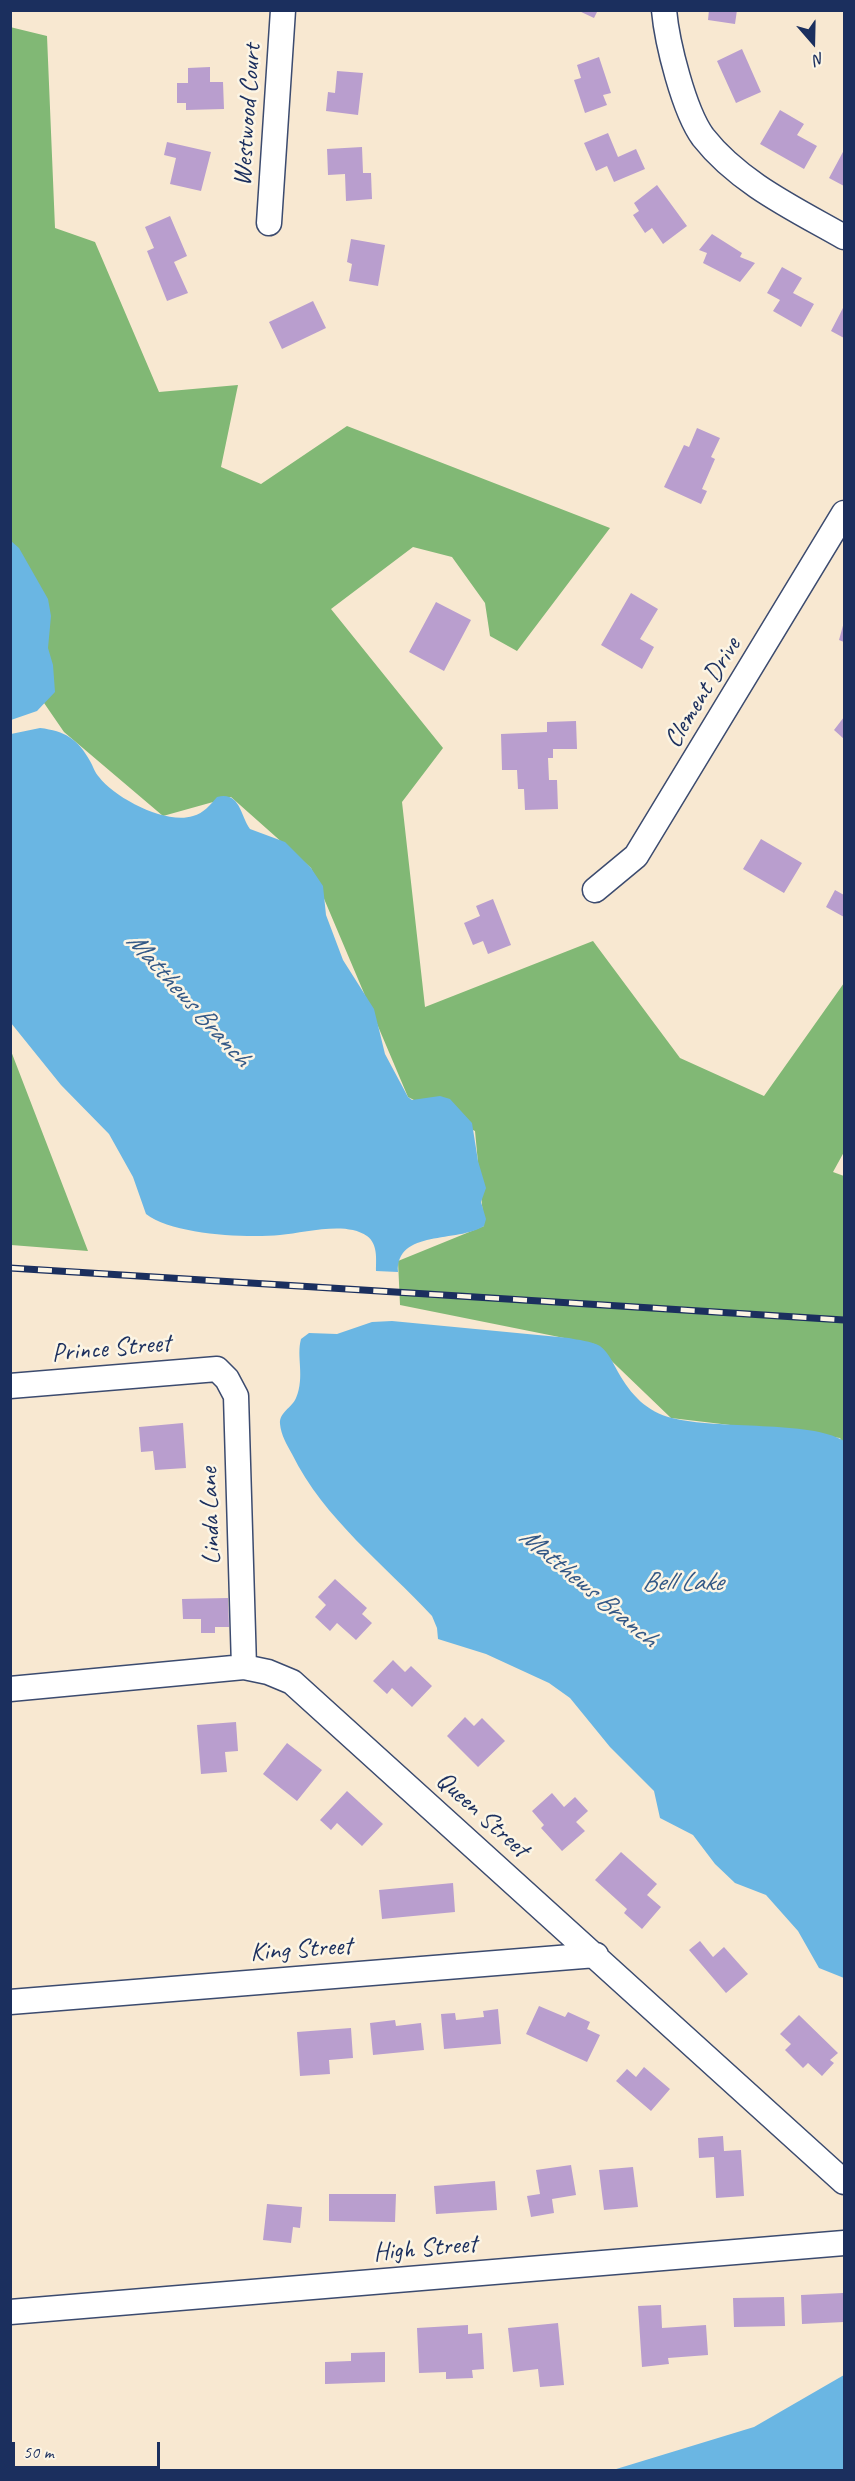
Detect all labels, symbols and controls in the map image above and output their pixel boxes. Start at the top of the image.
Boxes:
north arrow [783,12,843,72]
street label: Westwood Court [227,43,269,187]
text: N [811,48,827,70]
street label: Clement Drive [658,632,748,754]
water label: Matthews Branch [119,926,257,1074]
street label: Prince Street [50,1328,172,1370]
street label: Linda Lane [194,1467,228,1565]
water label: Matthews Branch [512,1521,664,1655]
water label: Bell Lake [642,1567,722,1599]
street label: Queen Street [429,1765,535,1865]
street label: King Street [249,1931,353,1969]
street label: High Street [372,2229,478,2269]
scale bar [15,2430,164,2468]
text: 50 m [23,2441,54,2463]

